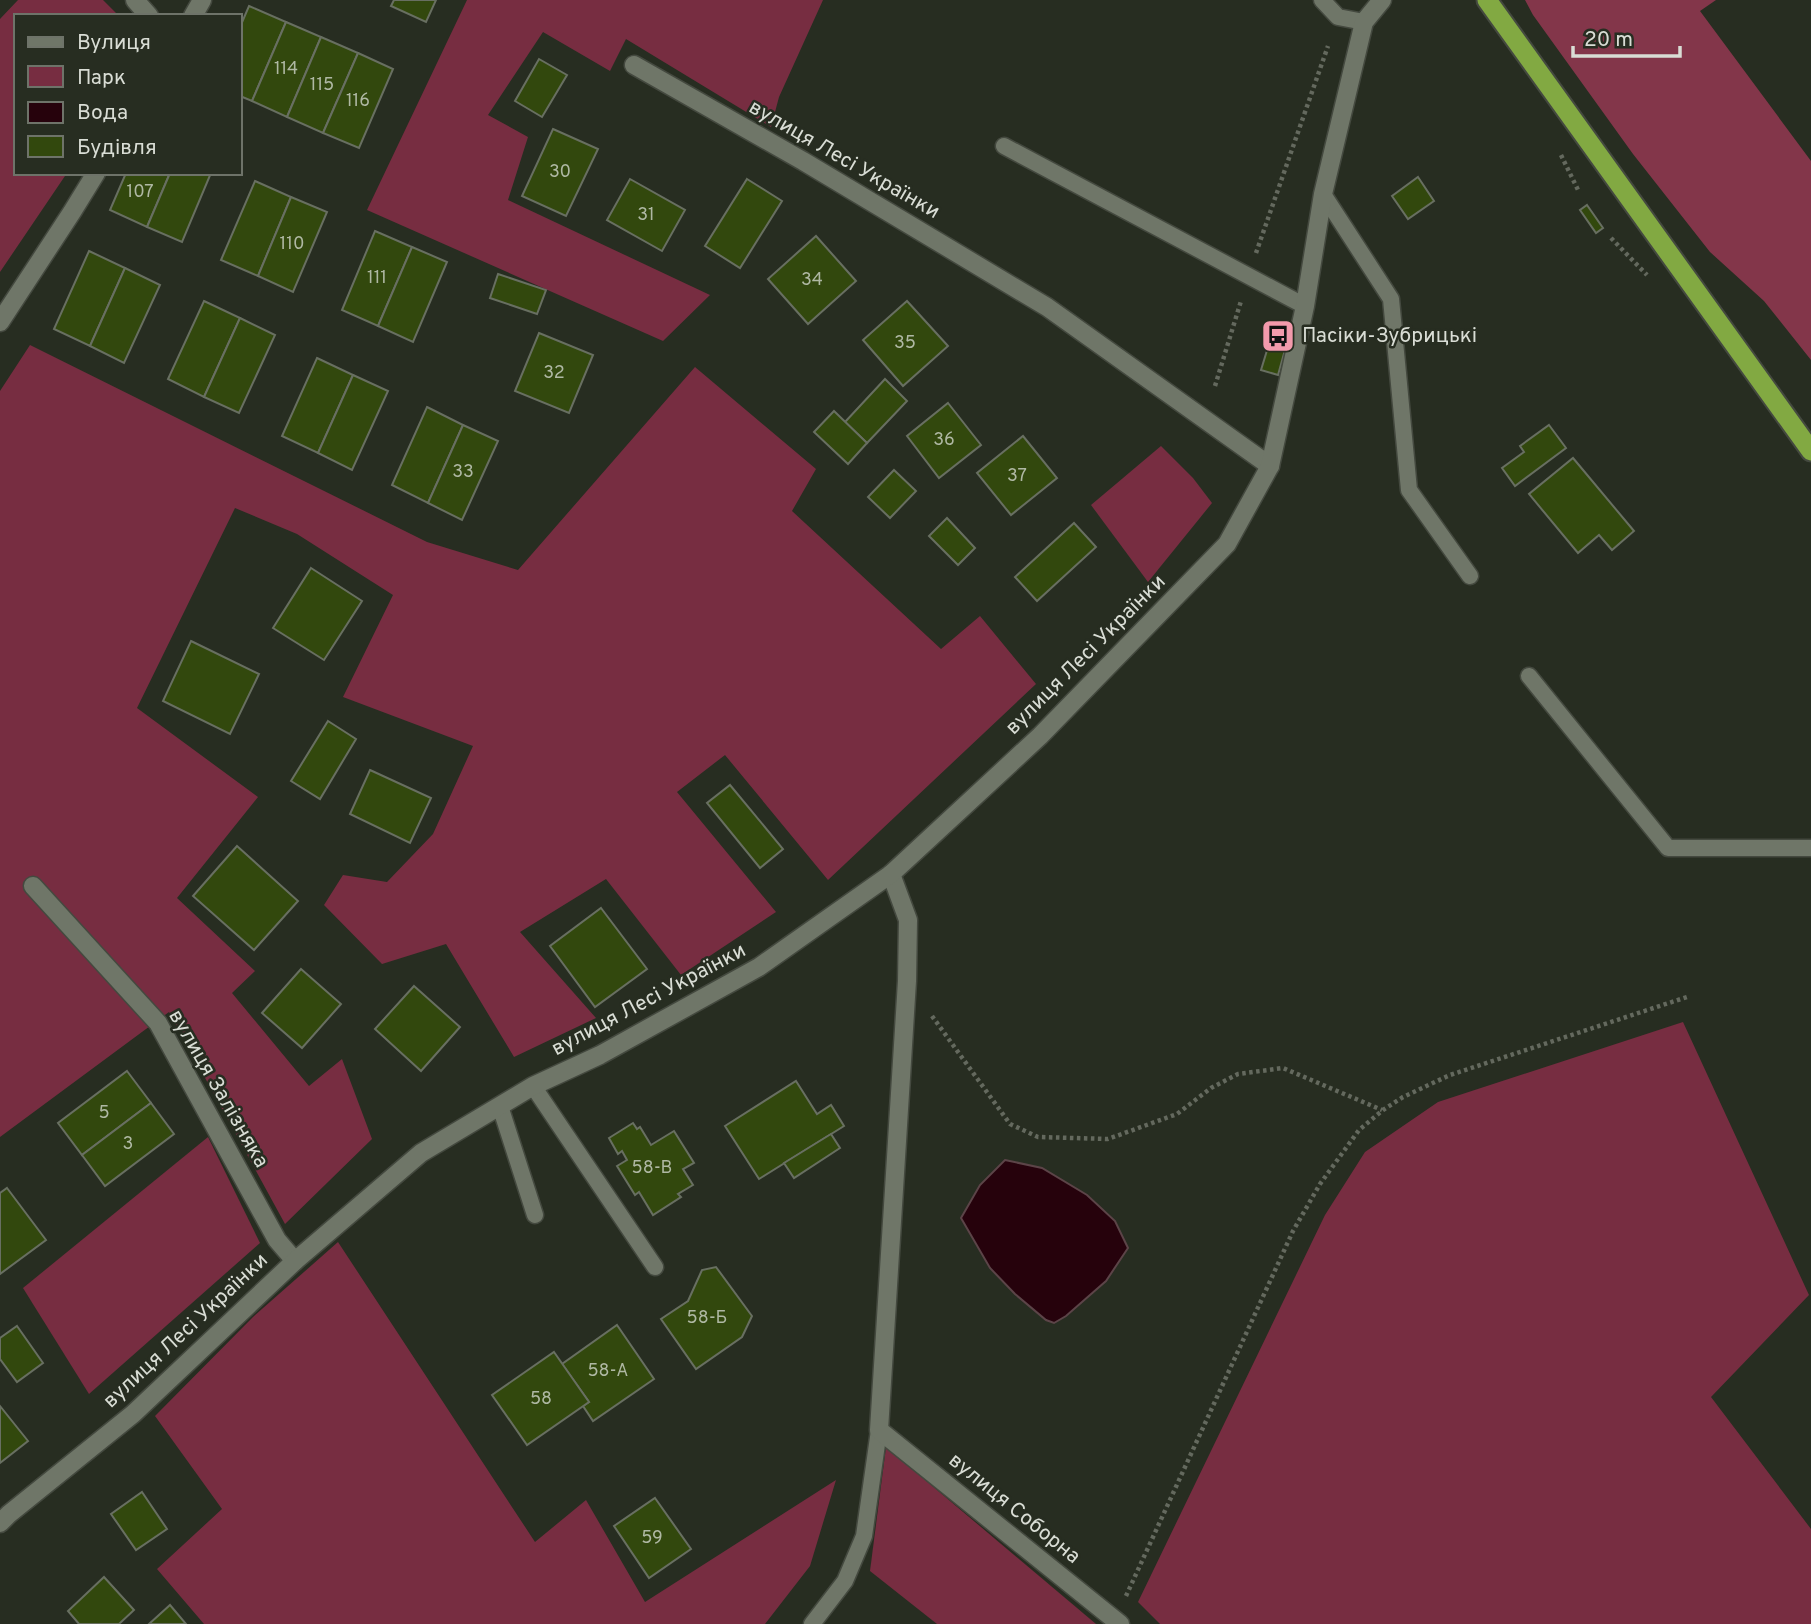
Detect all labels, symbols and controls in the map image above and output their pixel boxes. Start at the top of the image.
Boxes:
legend [14,14,242,175]
scale bar [1573,14,1680,58]
text: 20 m [1584,27,1633,54]
text: Вулиця [77,30,151,57]
house number: 114 [274,58,298,81]
text: Парк [77,65,126,92]
house number: 115 [310,74,334,97]
house number: 116 [346,90,370,113]
street label: вулиця Лесі Українки [744,94,944,226]
text: Вода [77,100,128,127]
text: Будівля [77,135,157,162]
house number: 30 [549,161,571,184]
house number: 107 [126,181,154,204]
house number: 31 [637,204,655,227]
house number: 110 [280,233,304,256]
house number: 111 [367,267,387,290]
house number: 34 [801,269,823,292]
bus stop icon: Пасіки-Зубрицькі [1259,317,1297,355]
place label: Пасіки-Зубрицькі [1302,323,1477,350]
house number: 35 [894,332,916,355]
house number: 32 [543,362,565,385]
house number: 36 [933,429,955,452]
house number: 33 [452,461,474,484]
house number: 37 [1007,465,1027,488]
street label: вулиця Лесі Українки [1000,569,1172,741]
street label: вулиця Лесі Українки [547,937,751,1063]
street label: вулиця Залізняка [162,1005,274,1173]
house number: 5 [98,1102,110,1125]
house number: 3 [123,1133,133,1156]
house number: 58-В [632,1157,672,1180]
street label: вулиця Лесі Українки [98,1247,274,1415]
house number: 58-Б [687,1307,727,1330]
house number: 58-А [587,1360,629,1383]
house number: 58 [530,1388,552,1411]
street label: вулиця Соборна [943,1447,1085,1571]
house number: 59 [641,1527,663,1550]

